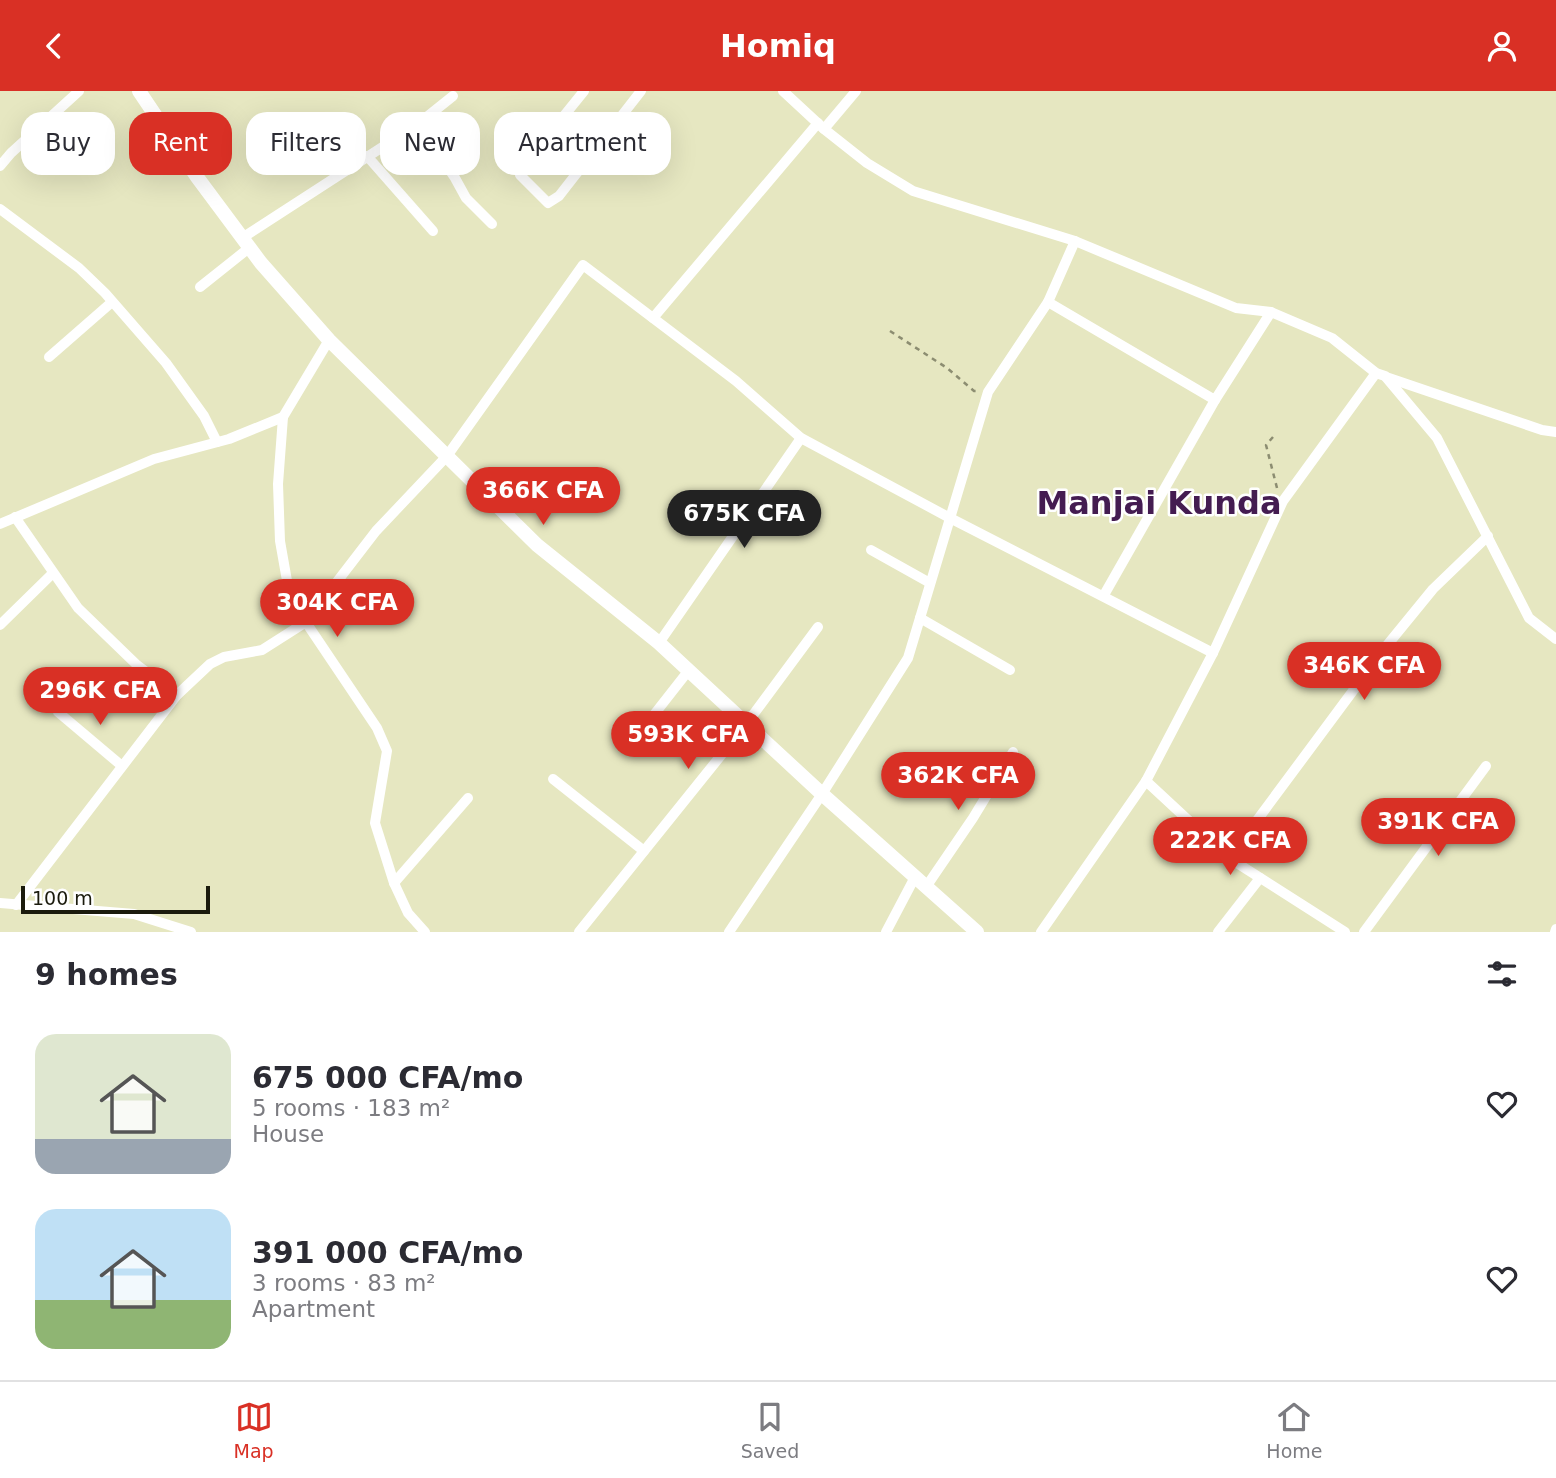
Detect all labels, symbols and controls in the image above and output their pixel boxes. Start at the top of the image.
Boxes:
icon: back [35,27,73,65]
text: Homiq [720,27,836,65]
icon: person [1483,27,1521,65]
chip: Buy [21,112,115,175]
chip: Rent [129,112,232,175]
chip: Filters [246,112,366,175]
chip: New [380,112,480,175]
chip: Apartment [494,112,671,175]
pin: 366K CFA [471,467,615,527]
text: 366K CFA [482,477,604,503]
district label: Manjai Kunda [1036,484,1282,522]
pin: 675K CFA [672,491,816,550]
text: 675K CFA [683,500,805,526]
pin: 304K CFA [265,580,409,639]
text: 304K CFA [276,589,398,615]
pin: 346K CFA [1292,643,1436,702]
text: 346K CFA [1303,652,1425,678]
pin: 296K CFA [28,667,172,727]
text: 296K CFA [39,677,161,703]
pin: 593K CFA [616,711,760,771]
text: 593K CFA [627,721,749,747]
pin: 362K CFA [886,753,1030,812]
text: 362K CFA [897,762,1019,788]
pin: 391K CFA [1366,799,1510,858]
text: 391K CFA [1377,808,1499,834]
pin: 222K CFA [1158,817,1302,877]
text: 222K CFA [1169,827,1291,853]
scale bar [21,883,210,915]
text: 100 m [32,887,93,909]
icon: filters [1483,955,1521,993]
text: 9 homes [35,957,178,992]
text: 675 000 CFA/mo [252,1060,523,1095]
icon: home [91,1062,175,1146]
icon: heart [1483,1085,1521,1123]
text: 5 rooms · 183 m² [252,1095,450,1121]
text: House [252,1121,324,1147]
text: 391 000 CFA/mo [252,1235,523,1270]
icon: home [91,1237,175,1321]
icon: heart [1483,1260,1521,1298]
text: 3 rooms · 83 m² [252,1270,436,1296]
text: Apartment [252,1296,375,1322]
tab: Map [234,1398,274,1462]
tab: Saved [741,1398,799,1462]
tab: Home [1266,1398,1322,1462]

